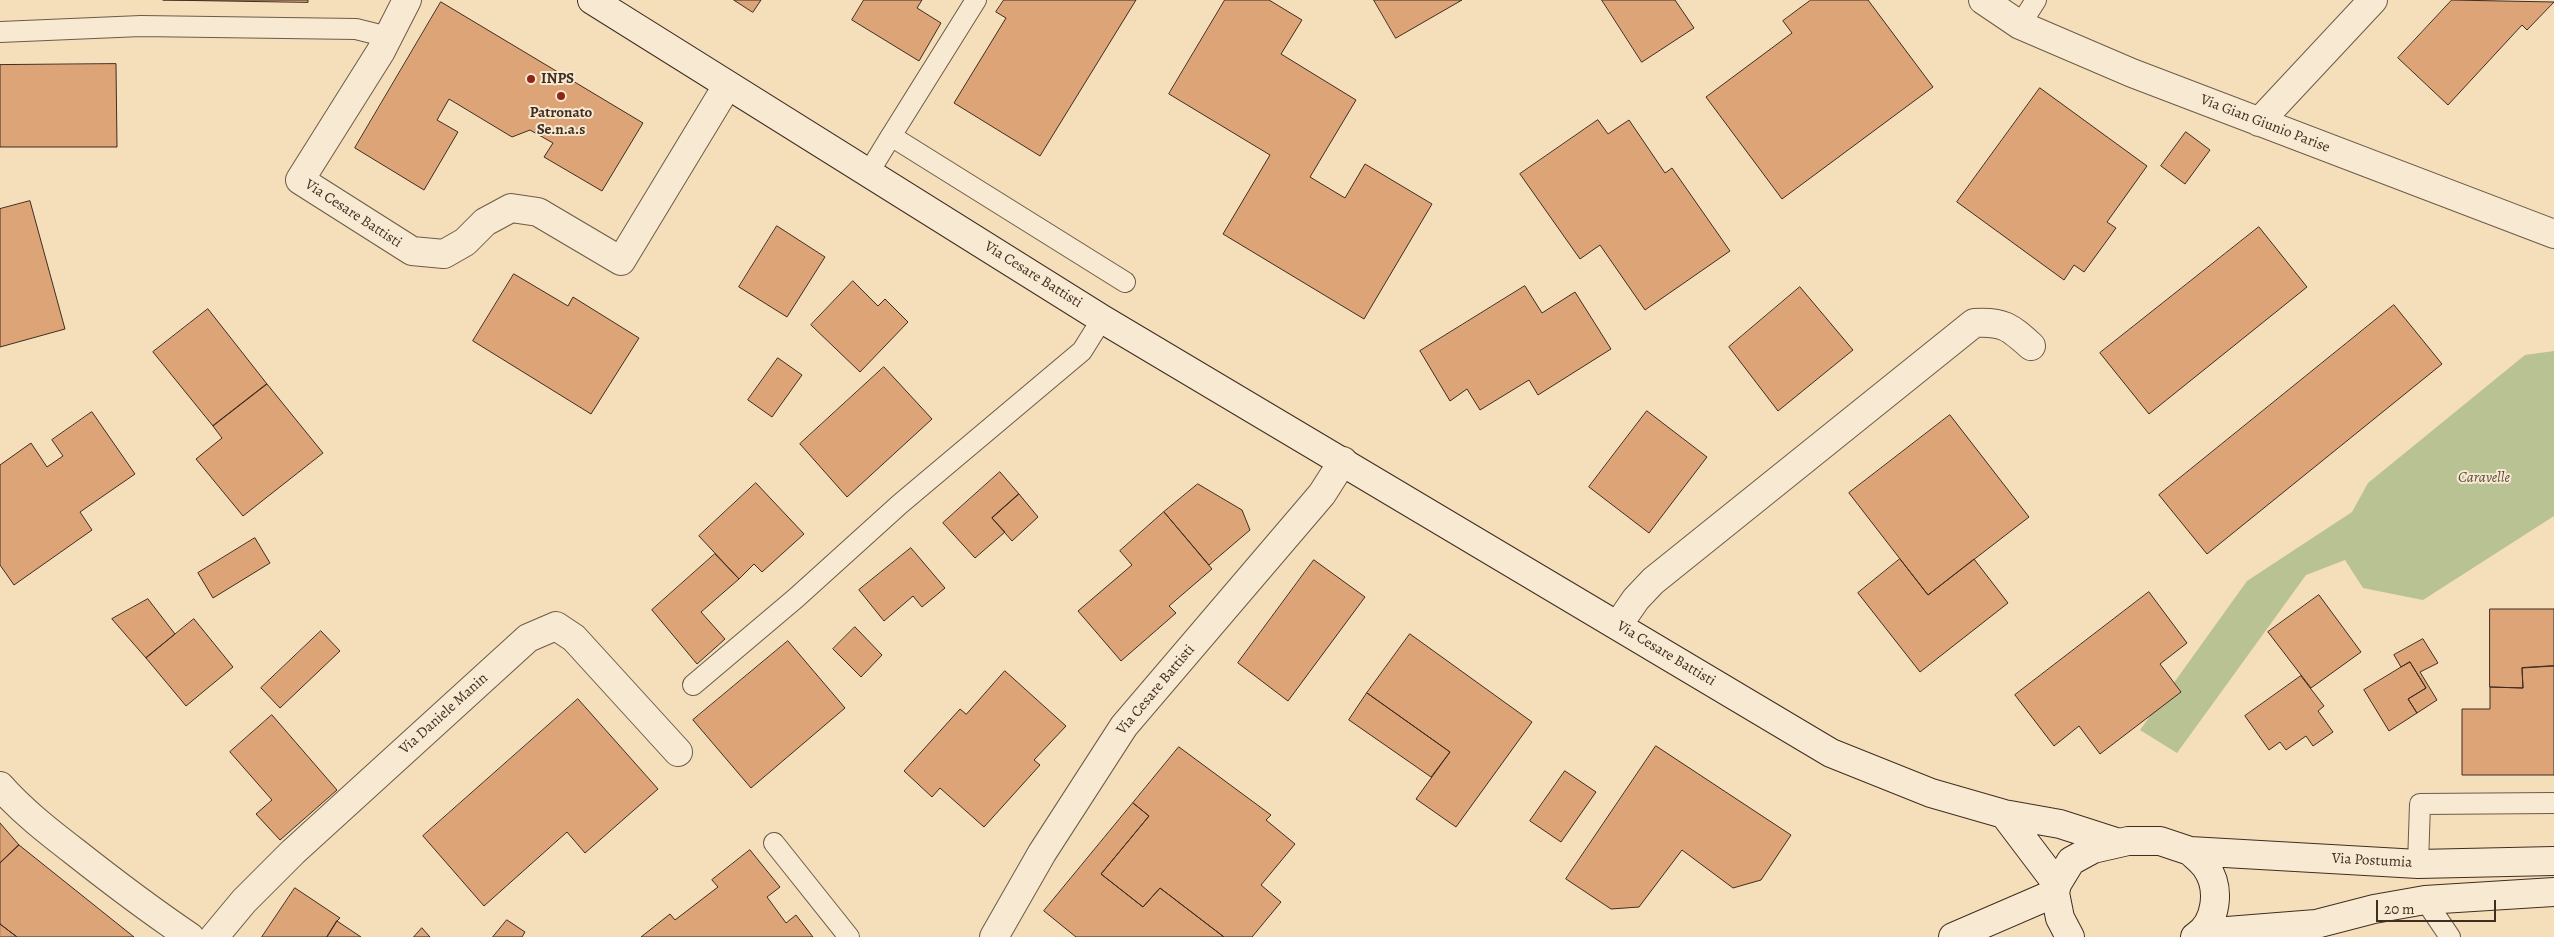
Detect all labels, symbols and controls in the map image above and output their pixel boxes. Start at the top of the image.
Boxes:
place label: INPS [541,70,574,88]
marker: INPS [525,73,537,85]
marker: Patronato Se.n.a.s [555,90,567,102]
street label: Via Gian Giunio Parise [2198,91,2332,157]
place label: Patronato Se.n.a.s [530,104,592,139]
street label: Via Cesare Battisti [301,176,405,252]
street label: Via Cesare Battisti [981,238,1085,312]
park label: Caravelle [2458,469,2510,487]
street label: Via Cesare Battisti [1613,617,1719,691]
street label: Via Cesare Battisti [1113,641,1199,739]
street label: Via Daniele Manin [396,670,492,758]
street label: Via Postumia [2331,850,2413,872]
scale bar [2379,890,2499,922]
text: 20 m [2384,899,2415,919]

